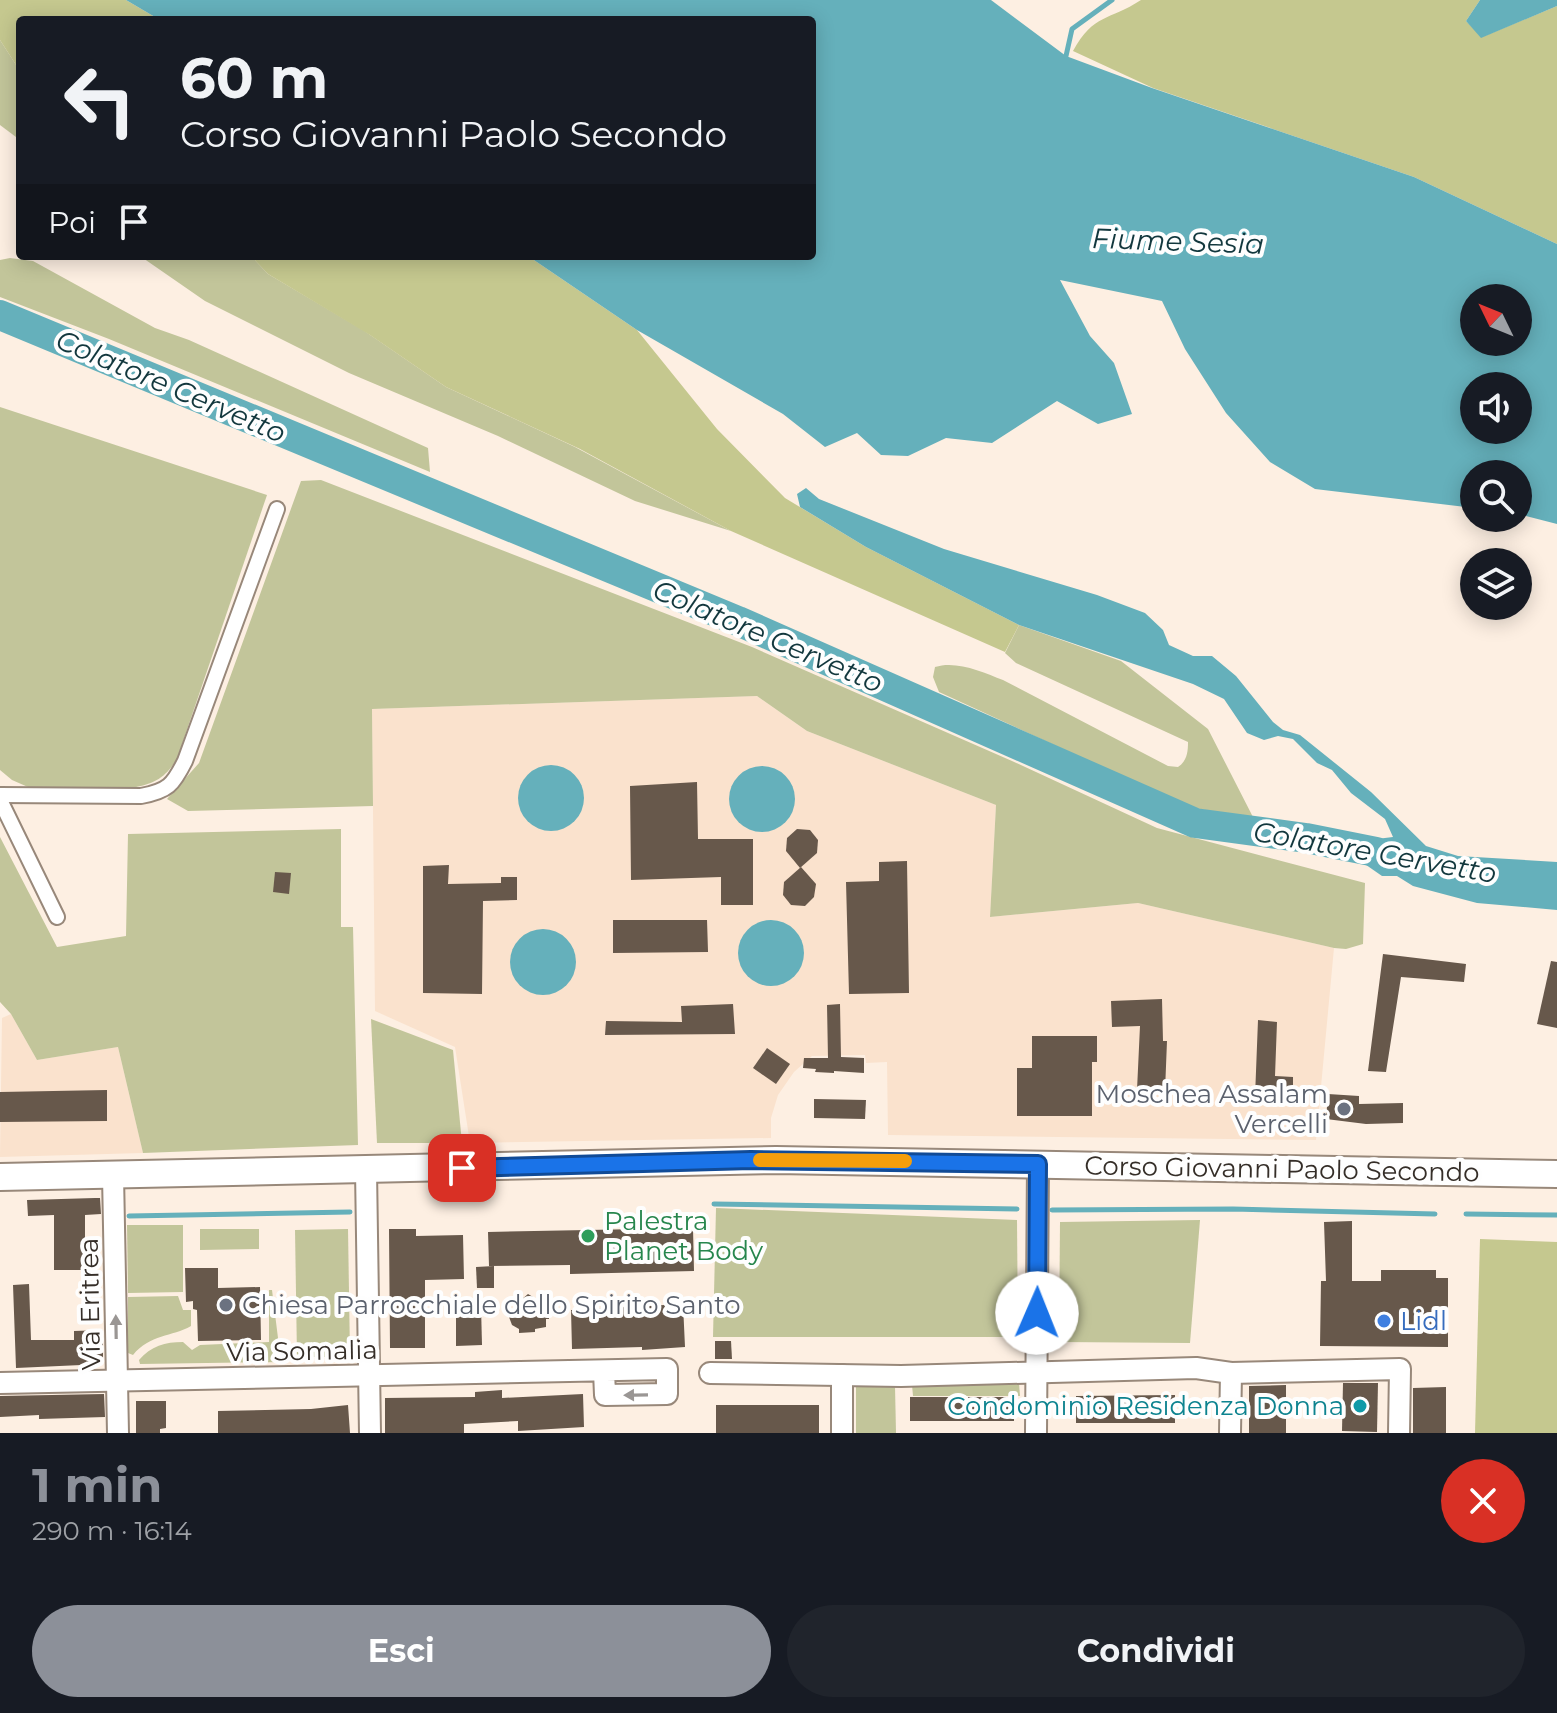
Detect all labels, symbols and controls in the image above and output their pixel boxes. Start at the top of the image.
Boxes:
text: 60 m [180,44,328,112]
icon: left [48,48,152,152]
text: Corso Giovanni Paolo Secondo [180,112,727,156]
icon: arrive [112,200,156,244]
text: Poi [48,204,96,241]
water label: Fiume Sesia [1091,221,1265,261]
north arrow [1460,284,1532,356]
map controls [1460,284,1532,620]
water label: Colatore Cervetto [51,322,291,450]
button: sound [1460,372,1532,444]
button: search [1460,460,1532,532]
button: layers [1460,548,1532,620]
water label: Colatore Cervetto [648,572,888,700]
water label: Colatore Cervetto [1251,814,1499,890]
place label: Moschea Assalam Vercelli [1096,1078,1328,1140]
marker: Moschea Assalam Vercelli [1335,1100,1353,1118]
pin [428,1134,496,1202]
icon: arrive [440,1146,484,1190]
street label: Corso Giovanni Paolo Secondo [1084,1150,1480,1188]
place label: Palestra Planet Body [604,1205,764,1267]
marker: Palestra Planet Body [579,1227,597,1245]
street label: Via Eritrea [73,1237,107,1371]
position arrow [995,1271,1079,1355]
place label: Chiesa Parrocchiale dello Spirito Santo [242,1289,741,1321]
marker: Chiesa Parrocchiale dello Spirito Santo [217,1296,235,1314]
place label: Lidl [1400,1305,1447,1337]
marker: Lidl [1375,1312,1393,1330]
one-way arrow [110,1314,122,1339]
street label: Via Somalia [226,1334,378,1368]
one-way arrow [623,1388,648,1401]
place label: Condominio Residenza Donna [947,1390,1344,1422]
marker: Condominio Residenza Donna [1351,1397,1369,1415]
text: 1 min [32,1456,162,1514]
button: close [1441,1459,1525,1543]
text: 290 m · 16:14 [32,1515,192,1547]
button: Esci [32,1605,771,1697]
button: Condividi [787,1605,1525,1697]

